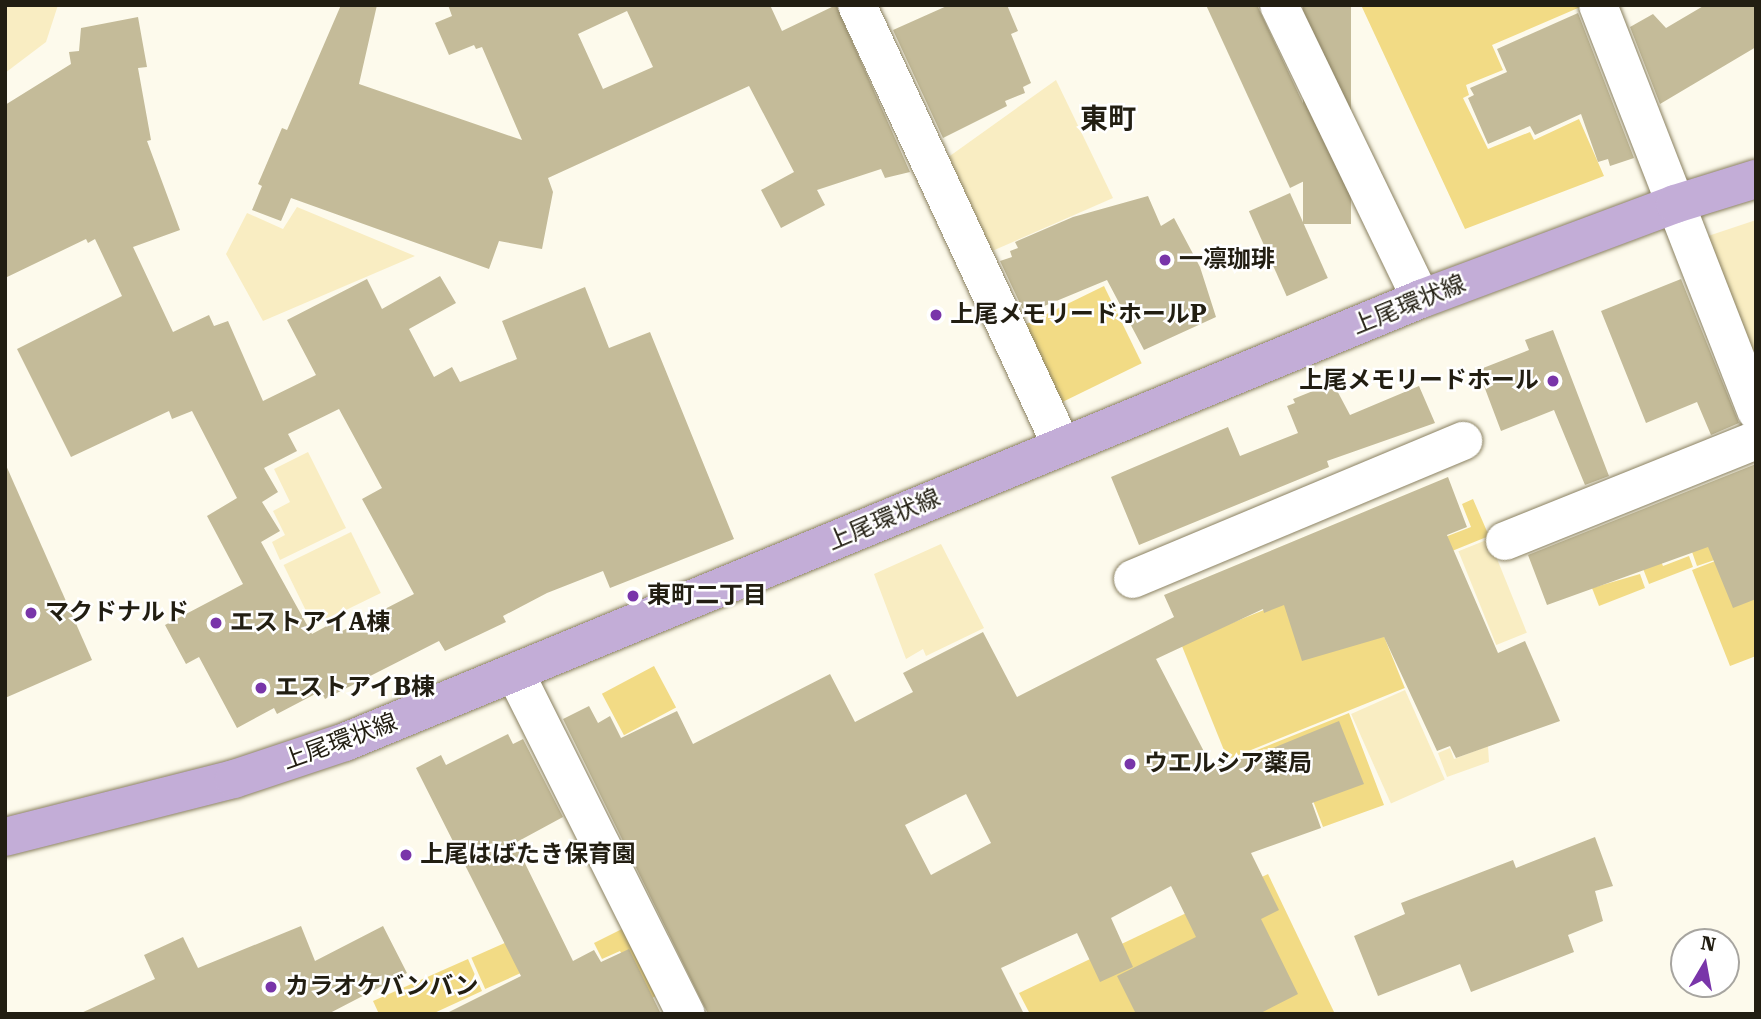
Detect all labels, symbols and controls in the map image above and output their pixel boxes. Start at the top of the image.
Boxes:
district label: 東町 [1080,102,1136,136]
place label: 一凛珈琲 [1179,246,1275,274]
marker: 一凛珈琲 [1157,252,1173,268]
street label: 上尾環状線 [1348,269,1470,341]
place label: 上尾メモリードホールP [950,301,1207,329]
marker: 上尾メモリードホールP [928,307,944,323]
place label: 上尾メモリードホール [1299,367,1539,395]
marker: 上尾メモリードホール [1545,373,1561,389]
street label: 上尾環状線 [823,483,945,557]
place label: 東町二丁目 [647,582,767,610]
marker: 東町二丁目 [625,588,641,604]
place label: マクドナルド [45,599,189,627]
marker: マクドナルド [23,605,39,621]
place label: エストアイA棟 [230,609,391,637]
marker: エストアイA棟 [208,615,224,631]
place label: エストアイB棟 [275,674,436,702]
marker: エストアイB棟 [253,680,269,696]
street label: 上尾環状線 [279,708,401,776]
place label: ウエルシア薬局 [1144,750,1312,778]
marker: ウエルシア薬局 [1122,756,1138,772]
place label: 上尾はばたき保育園 [420,841,636,869]
marker: 上尾はばたき保育園 [398,847,414,863]
north arrow [1670,928,1740,998]
text: N [1699,931,1718,956]
place label: カラオケバンバン [285,973,477,1001]
marker: カラオケバンバン [263,979,279,995]

